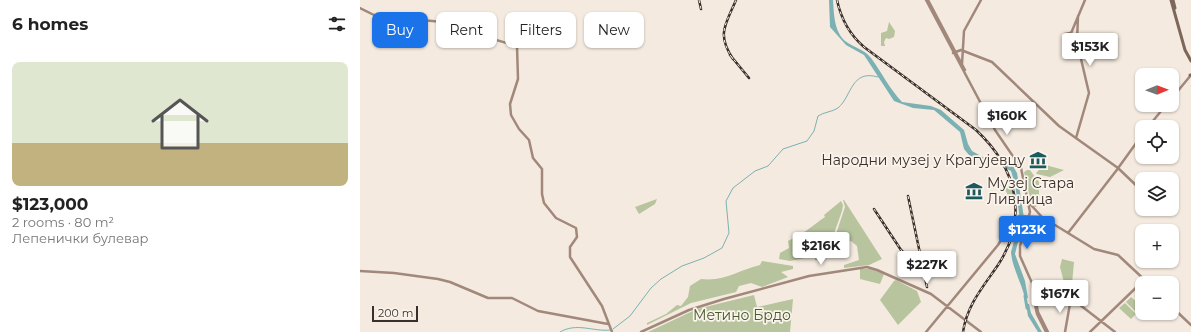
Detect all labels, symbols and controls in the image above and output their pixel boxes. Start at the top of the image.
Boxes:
chip: Buy [372,12,428,48]
chip: Rent [436,12,497,48]
chip: Filters [505,12,576,48]
chip: New [584,12,644,48]
icon: filters [326,13,348,35]
text: 6 homes [12,14,88,34]
pin: $153K [1062,33,1118,67]
text: $153K [1071,38,1109,54]
north arrow [1135,68,1179,112]
map controls [1135,68,1179,320]
icon: home [144,88,216,160]
pin: $160K [979,102,1035,136]
text: $160K [987,107,1027,123]
button: locate [1135,120,1179,164]
museum icon: Народни музеј у Крагујевцу [1028,150,1048,170]
place label: Народни музеј у Крагујевцу [821,151,1025,169]
button: layers [1135,172,1179,216]
place label: Музеј Стара Ливница [987,174,1074,208]
museum icon: Музеј Стара Ливница [964,181,984,201]
text: $123,000 [12,194,88,214]
text: 2 rooms · 80 m² [12,214,114,230]
pin: $123K [999,216,1055,250]
text: $123K [1008,221,1046,237]
button: + [1135,224,1179,268]
text: Лепенички булевар [12,230,148,246]
pin: $216K [793,232,849,266]
text: $216K [802,237,840,253]
pin: $227K [899,251,955,285]
text: $227K [906,256,948,272]
button: − [1135,276,1179,320]
pin: $167K [1032,280,1088,314]
text: $167K [1040,285,1080,301]
scale bar [372,304,418,323]
text: 200 m [378,306,413,320]
park label: Метино Брдо [693,306,791,324]

